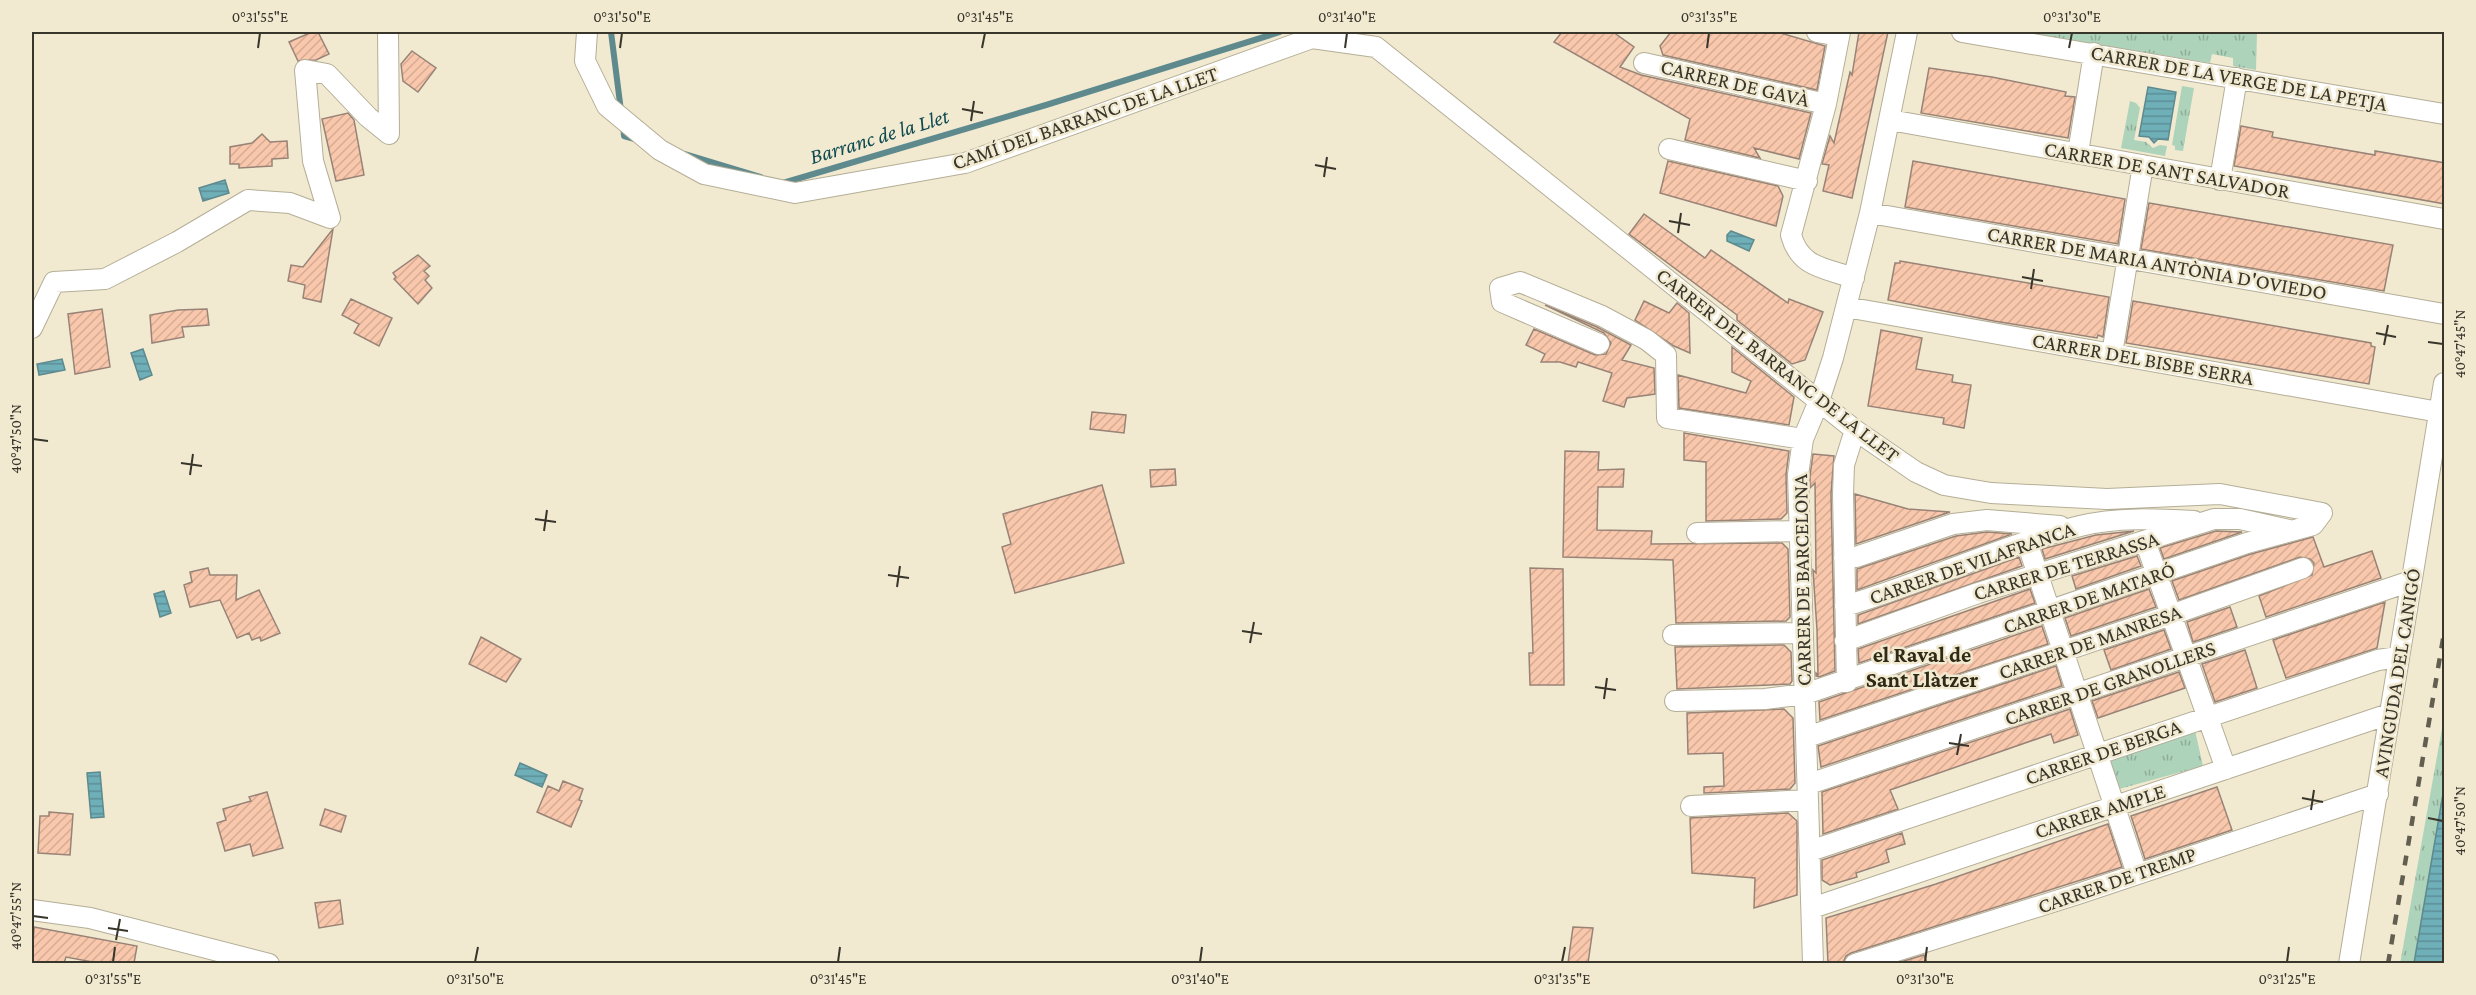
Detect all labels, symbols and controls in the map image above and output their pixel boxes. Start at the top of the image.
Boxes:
text: 0°31'55"E [232,9,288,25]
text: 0°31'50"E [593,9,651,25]
text: 0°31'45"E [957,9,1013,25]
text: 0°31'40"E [1318,9,1376,25]
text: 0°31'35"E [1681,9,1737,25]
text: 0°31'30"E [2043,9,2101,25]
street label: CARRER DE LA VERGE DE LA PETJA [2089,40,2389,116]
street label: CARRER DE GAVÀ [1658,54,1812,112]
street label: CAMÍ DEL BARRANC DE LA LLET [949,61,1221,175]
water label: Barranc de la Llet [806,103,952,169]
street label: CARRER DE SANT SALVADOR [2042,137,2292,203]
street label: CARRER DE MARIA ANTÒNIA D'OVIEDO [1985,221,2329,305]
street label: CARRER DEL BARRANC DE LA LLET [1652,263,1905,468]
text: 40°47'45"N [2452,310,2468,378]
street label: CARRER DEL BISBE SERRA [2030,328,2256,390]
text: 40°47'50"N [8,404,24,474]
street label: CARRER DE BARCELONA [1788,474,1816,686]
street label: CARRER DE VILAFRANCA [1866,517,2078,609]
street label: CARRER DE TERRASSA [1970,526,2162,606]
street label: CARRER DE MATARÓ [2000,557,2178,639]
street label: AVINGUDA DEL CANIGÓ [2369,566,2425,780]
street label: CARRER DE MANRESA [1995,599,2185,685]
street label: CARRER DE GRANOLLERS [2001,636,2219,730]
district label: el Raval de Sant Llàtzer [1866,642,1978,692]
street label: CARRER DE BERGA [2022,714,2184,790]
street label: CARRER AMPLE [2032,779,2168,843]
text: 40°47'50"N [2452,786,2468,856]
street label: CARRER DE TREMP [2035,842,2199,918]
text: 40°47'55"N [8,882,24,950]
text: 0°31'55"E [85,971,141,987]
text: 0°31'50"E [446,971,504,987]
text: 0°31'45"E [810,971,866,987]
text: 0°31'40"E [1171,971,1229,987]
text: 0°31'35"E [1534,971,1590,987]
text: 0°31'30"E [1896,971,1954,987]
text: 0°31'25"E [2258,971,2316,987]

